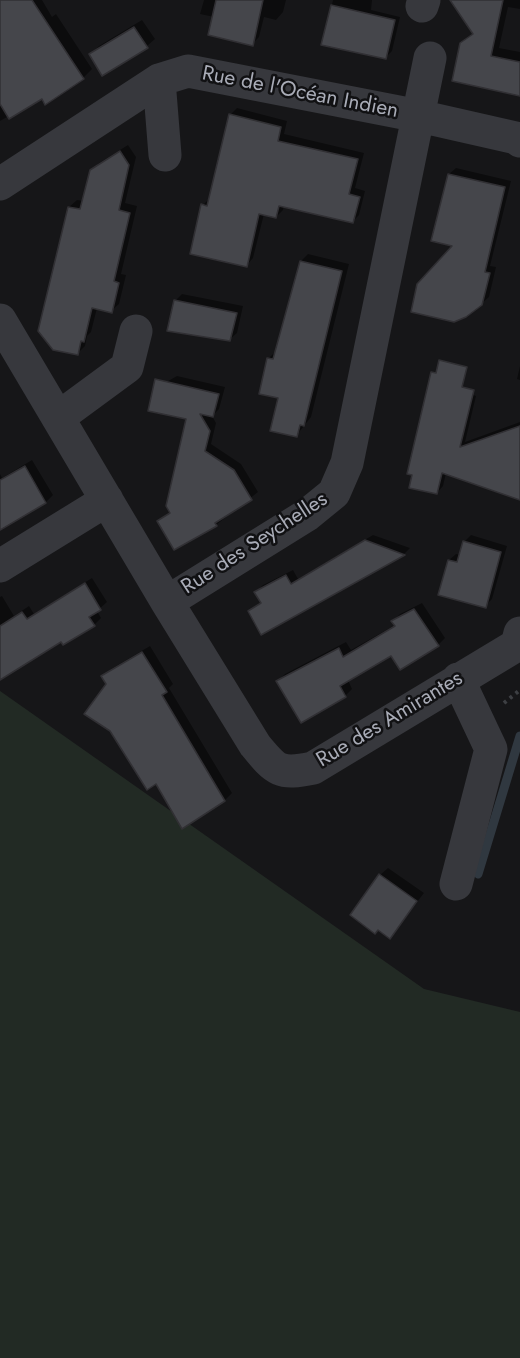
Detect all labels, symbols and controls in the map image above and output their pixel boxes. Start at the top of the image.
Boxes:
street label: Rue de l'Océan Indien [200,62,400,124]
street label: Rue des Seychelles [177,487,333,601]
street label: Rue des Amirantes [312,667,468,773]

